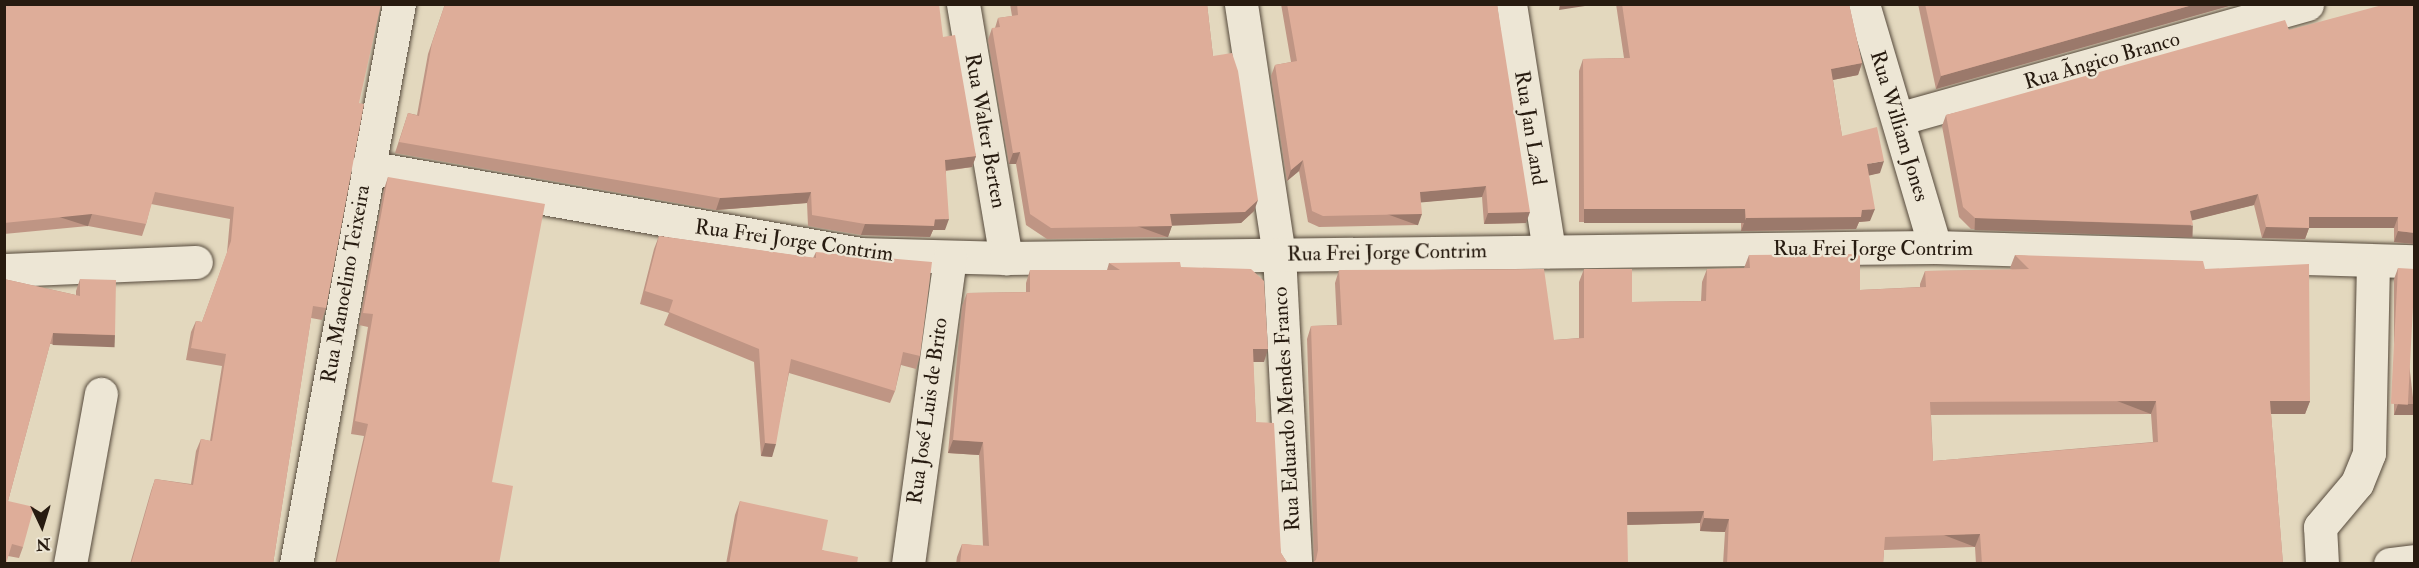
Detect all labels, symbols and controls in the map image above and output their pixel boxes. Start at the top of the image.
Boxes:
street label: Rua Ãngico Branco [2021,27,2183,95]
street label: Rua William Jones [1864,48,1934,204]
street label: Rua Walter Berten [959,52,1011,210]
street label: Rua Jan Land [1509,69,1551,187]
street label: Rua Manoelino Teixeira [316,183,376,385]
street label: Rua Frei Jorge Contrim [693,215,895,267]
street label: Rua Frei Jorge Contrim [1773,236,1973,262]
street label: Rua Frei Jorge Contrim [1287,239,1487,267]
street label: Rua Eduardo Mendes Franco [1268,286,1306,532]
street label: Rua José Luis de Brito [902,316,954,506]
north arrow [12,496,72,556]
text: N [35,533,51,554]

